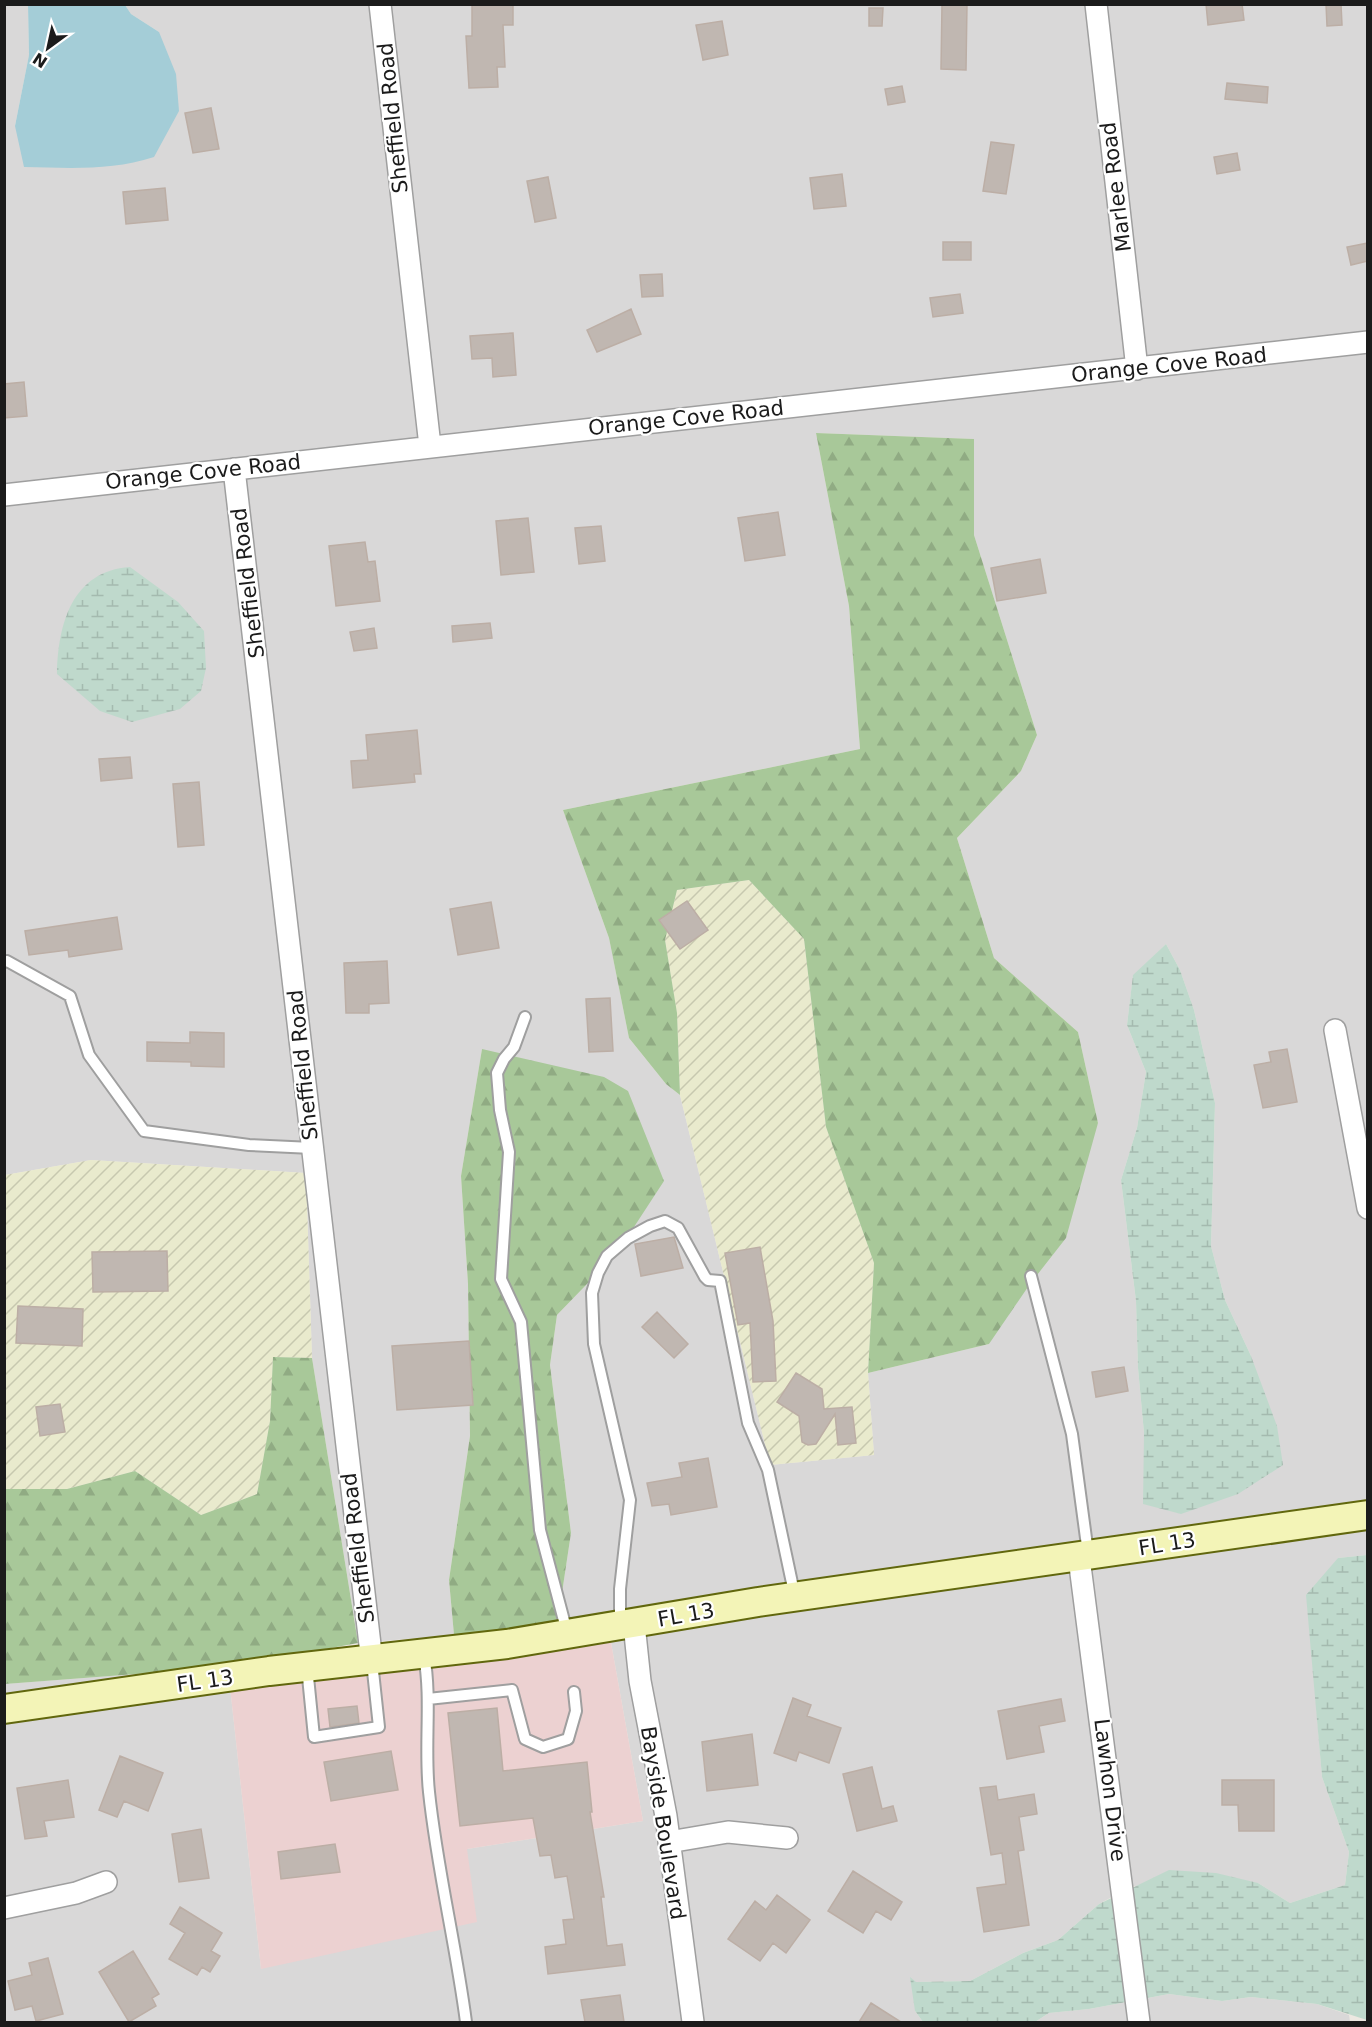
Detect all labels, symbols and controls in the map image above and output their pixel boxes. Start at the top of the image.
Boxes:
north arrow [18,18,78,78]
street label: Sheffield Road [373,41,413,195]
text: N [29,49,51,72]
street label: Marlee Road [1096,121,1136,253]
street label: Orange Cove Road [1070,343,1268,387]
street label: Orange Cove Road [587,396,785,440]
street label: Orange Cove Road [104,450,302,494]
street label: Sheffield Road [227,506,269,660]
street label: Sheffield Road [283,988,323,1142]
street label: Sheffield Road [337,1471,379,1625]
street label: FL 13 [1137,1528,1197,1560]
street label: FL 13 [656,1598,716,1632]
street label: FL 13 [175,1665,235,1697]
street label: Lawhon Drive [1089,1717,1131,1863]
street label: Bayside Boulevard [636,1725,690,1921]

